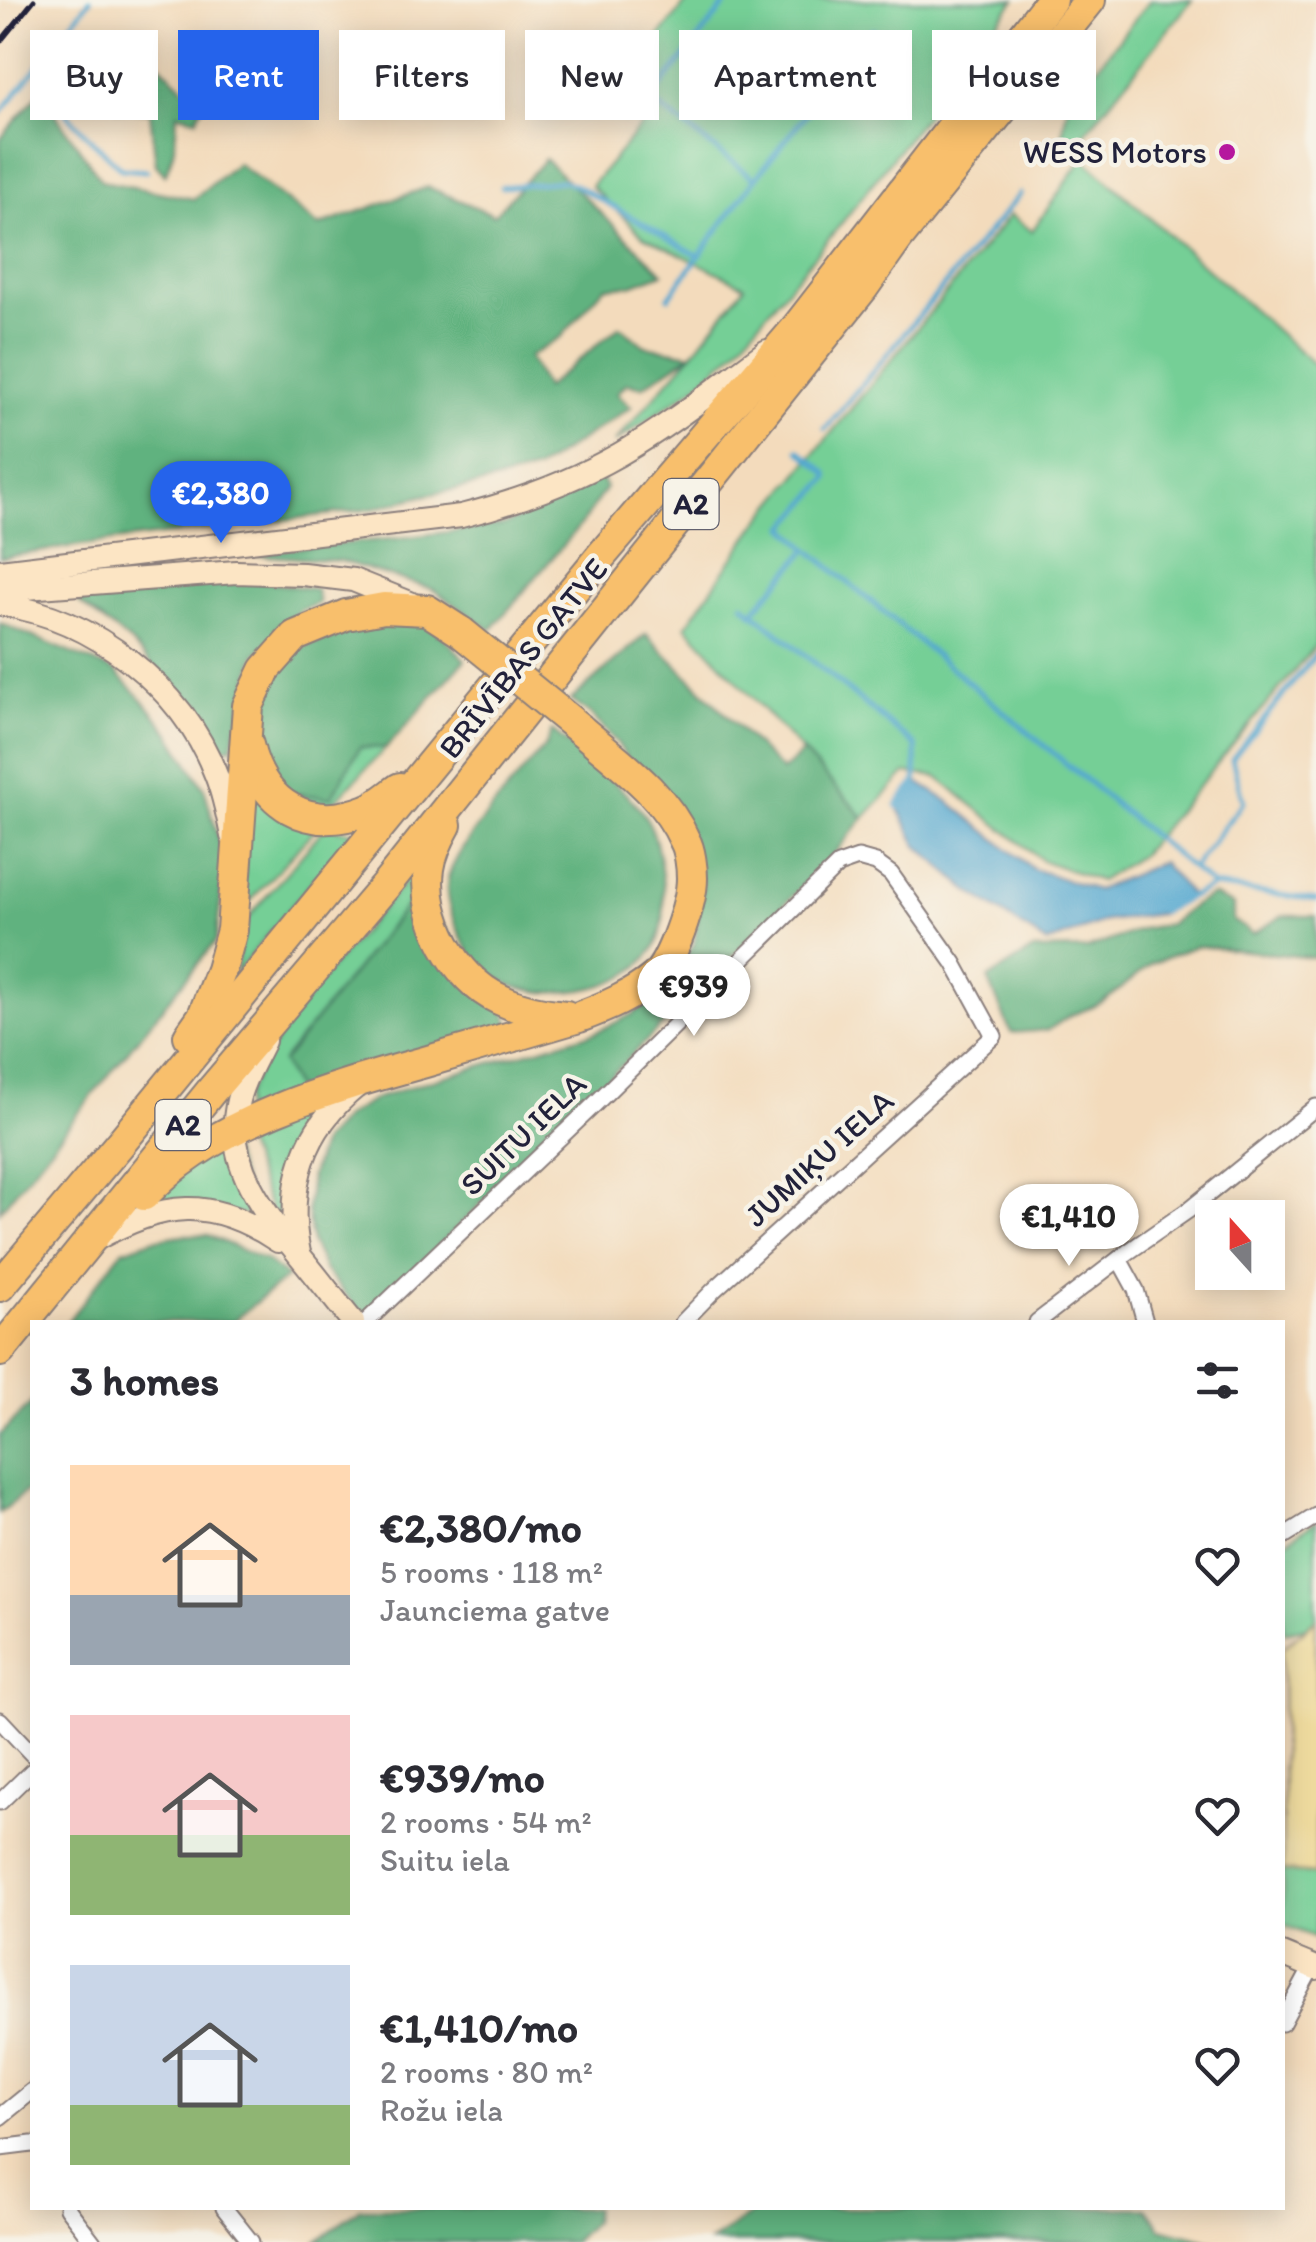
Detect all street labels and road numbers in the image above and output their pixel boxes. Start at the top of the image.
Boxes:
road number: A2 [664,479,718,529]
street label: BRĪVĪBAS GATVE [431,550,615,766]
street label: SUITU IELA [452,1065,594,1203]
street label: JUMIĶU IELA [737,1082,901,1234]
road number: A2 [156,1100,210,1150]

